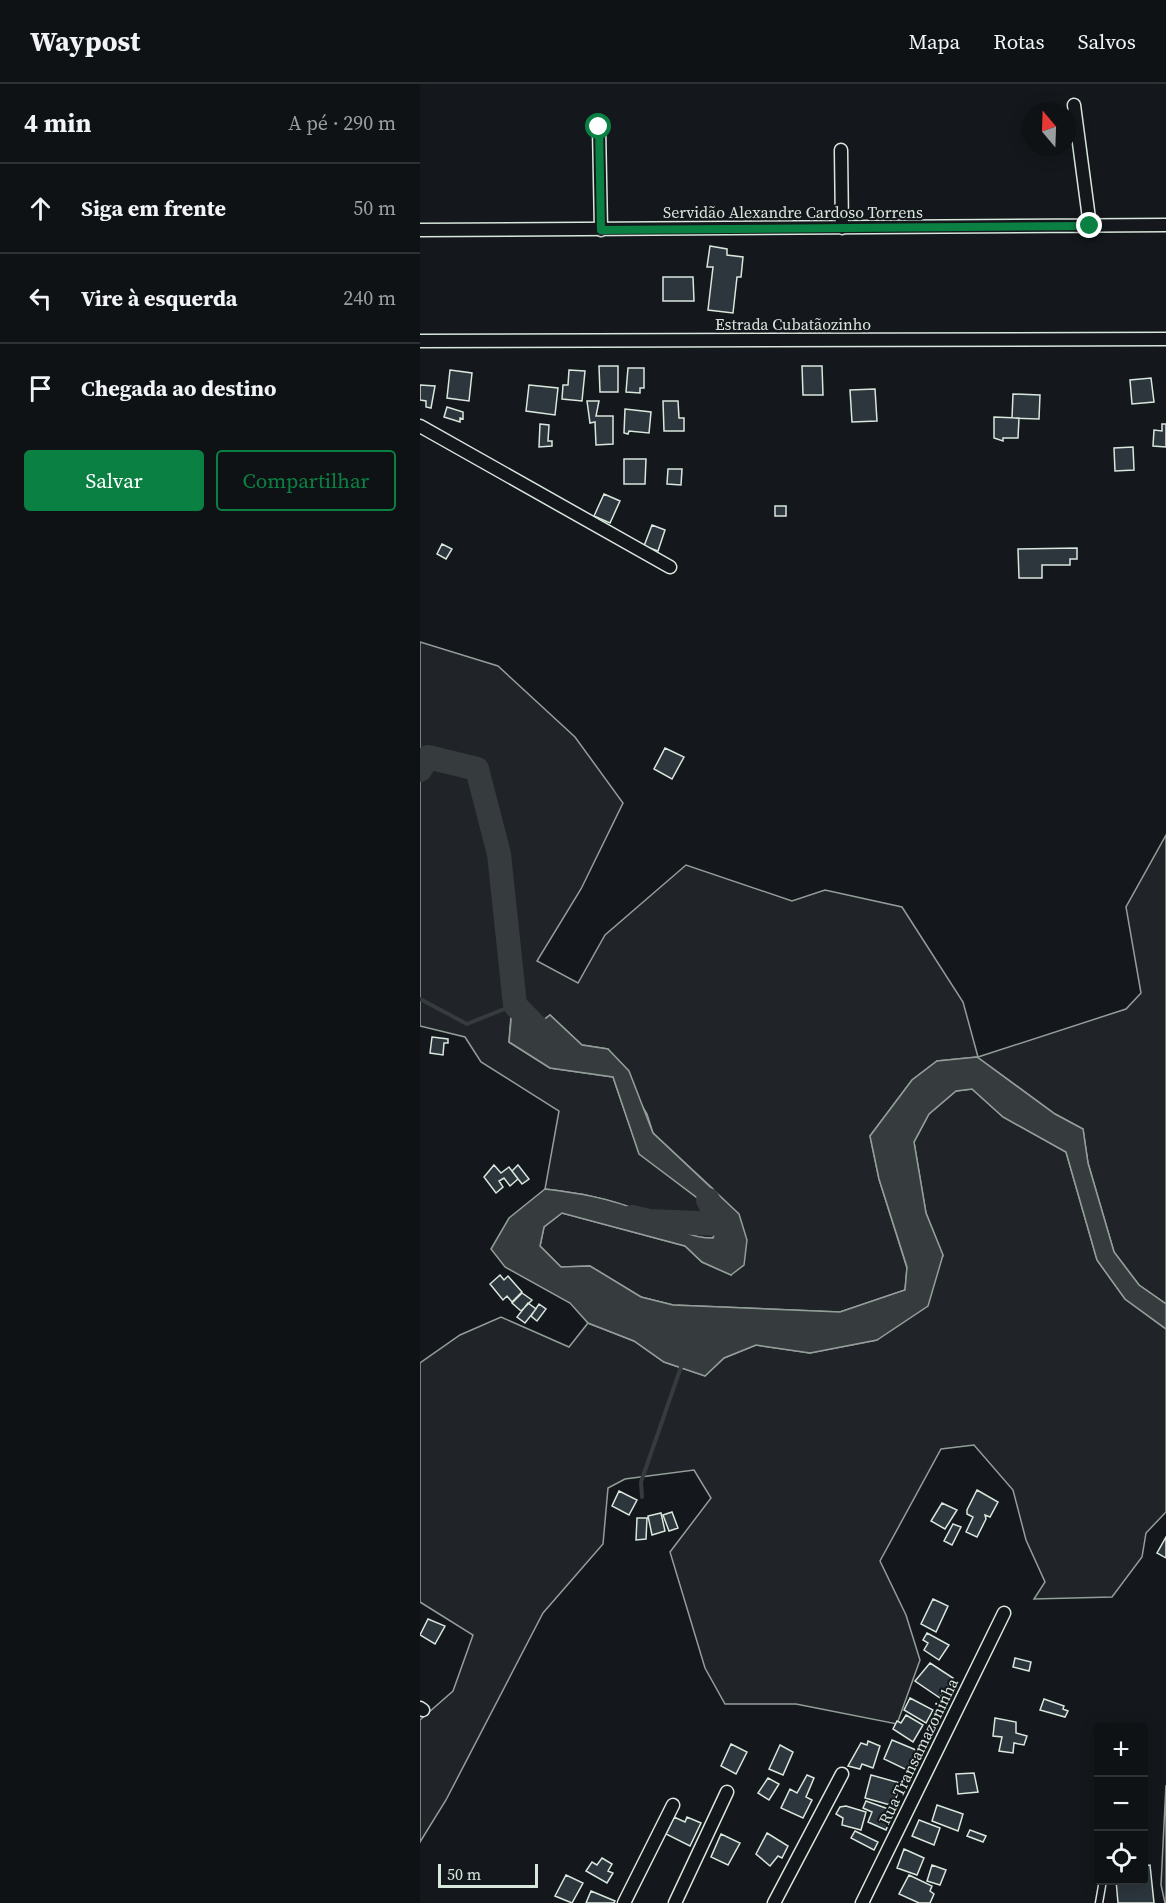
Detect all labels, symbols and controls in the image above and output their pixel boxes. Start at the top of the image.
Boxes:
text: Waypost [30,22,140,60]
text: Mapa [909,27,960,56]
text: Rotas [993,27,1045,56]
text: Salvos [1078,27,1136,56]
north arrow [1022,102,1076,156]
text: 4 min [24,105,91,141]
text: A pé · 290 m [288,109,396,137]
route start [585,113,611,139]
icon: ahead [24,192,57,225]
text: Siga em frente [81,193,226,223]
text: 50 m [353,194,396,222]
street label: Servidão Alexandre Cardoso Torrens [663,201,923,223]
route end [1076,212,1102,238]
icon: left [24,282,57,315]
text: Vire à esquerda [81,283,237,313]
text: 240 m [343,284,396,312]
street label: Estrada Cubatãozinho [715,313,871,335]
icon: arrive [24,372,57,405]
text: Chegada ao destino [81,373,276,403]
button: Salvar [24,450,204,511]
button: Compartilhar [216,450,396,511]
street label: Rua Transamazoninha [873,1673,963,1828]
map controls [1094,1723,1148,1885]
button: + [1094,1723,1148,1777]
button: − [1094,1777,1148,1831]
button: locate [1094,1831,1148,1885]
scale bar [438,1861,538,1888]
text: 50 m [447,1863,481,1885]

